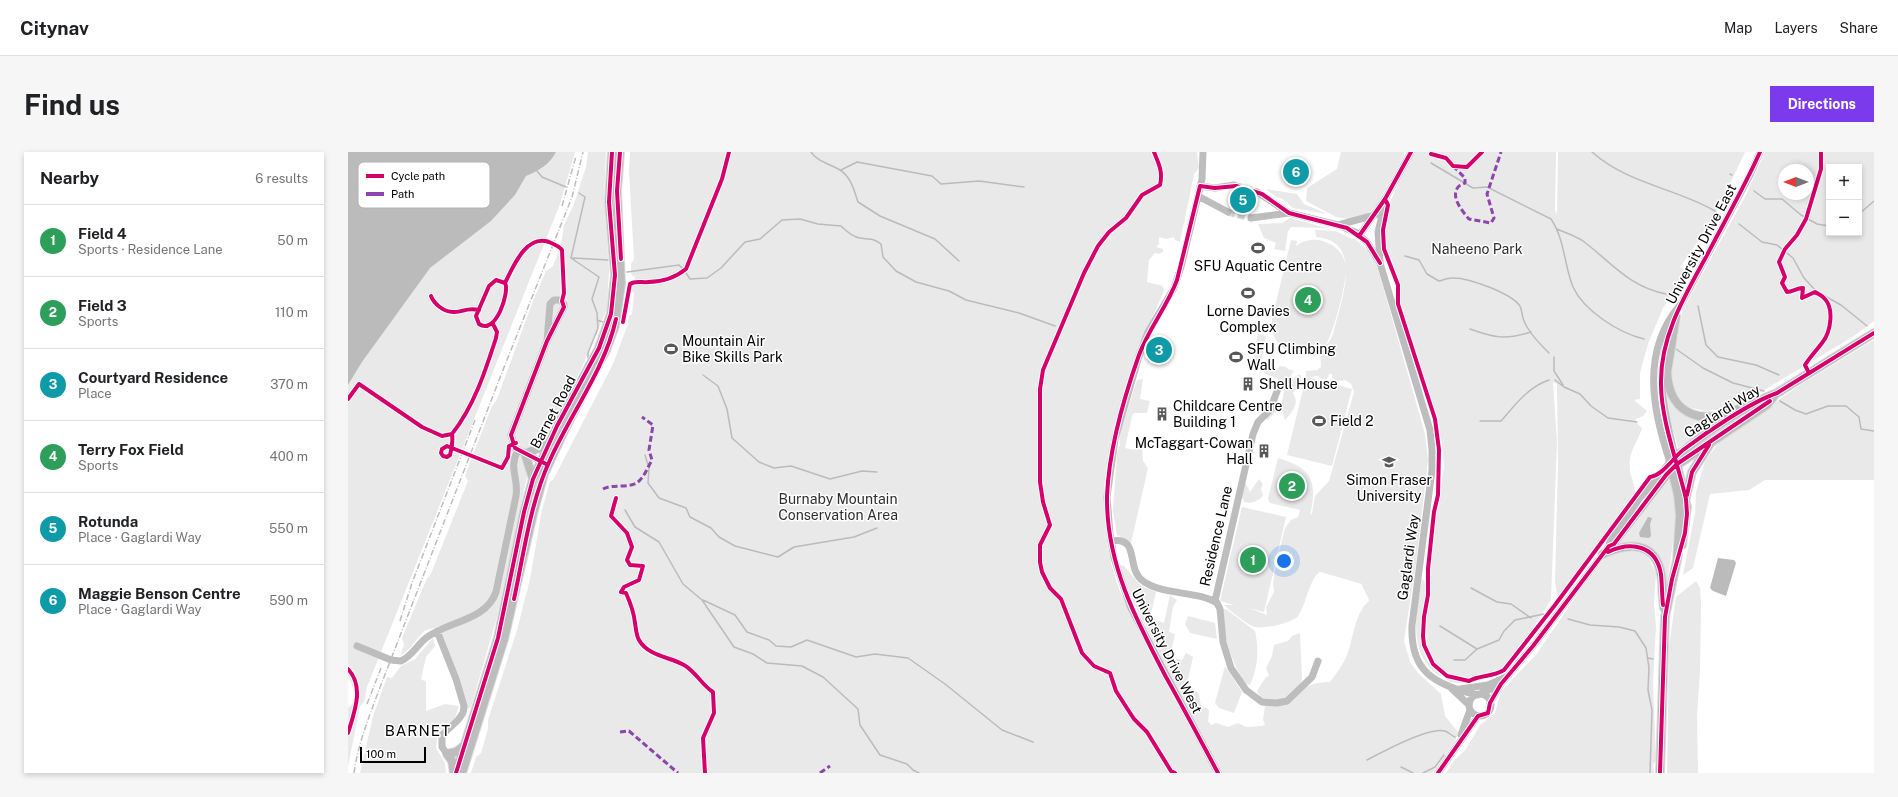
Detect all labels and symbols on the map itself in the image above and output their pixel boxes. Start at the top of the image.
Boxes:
pin: 6 [1283,157,1309,187]
legend [358,162,490,208]
north arrow [1778,164,1814,200]
text: Cycle path [391,170,445,182]
street label: University Drive East [1663,181,1739,307]
pin: 5 [1230,185,1256,215]
text: Path [391,188,414,200]
sports icon: SFU Aquatic Centre [1250,240,1266,256]
park label: Naheeno Park [1431,241,1523,257]
place label: SFU Aquatic Centre [1194,258,1322,274]
sports icon: Lorne Davies Complex [1240,285,1256,301]
pin: 4 [1295,285,1321,315]
place label: Lorne Davies Complex [1206,303,1290,335]
place label: Mountain Air Bike Skills Park [682,333,783,365]
pin: 3 [1146,335,1172,365]
sports icon: Mountain Air Bike Skills Park [663,341,679,357]
place label: SFU Climbing Wall [1247,341,1336,373]
sports icon: SFU Climbing Wall [1228,349,1244,365]
street label: Barnet Road [527,373,579,451]
building icon: Shell House [1240,376,1256,392]
place label: Shell House [1259,376,1338,392]
street label: Gaglardi Way [1681,381,1763,441]
place label: Childcare Centre Building 1 [1173,398,1282,430]
building icon: Childcare Centre Building 1 [1154,406,1170,422]
sports icon: Field 2 [1311,413,1327,429]
place label: Field 2 [1330,413,1374,429]
place label: McTaggart-Cowan Hall [1135,435,1253,467]
building icon: McTaggart-Cowan Hall [1256,443,1272,459]
school or university icon: Simon Fraser University [1381,454,1397,470]
pin: 2 [1279,471,1305,501]
place label: Simon Fraser University [1346,472,1432,504]
street label: Residence Lane [1197,484,1235,588]
park label: Burnaby Mountain Conservation Area [778,491,898,523]
street label: Gaglardi Way [1394,512,1422,601]
pin: 1 [1240,545,1266,575]
your location [1274,551,1294,571]
street label: University Drive West [1129,586,1205,716]
district label: BARNET [385,722,451,739]
scale bar [360,745,426,764]

